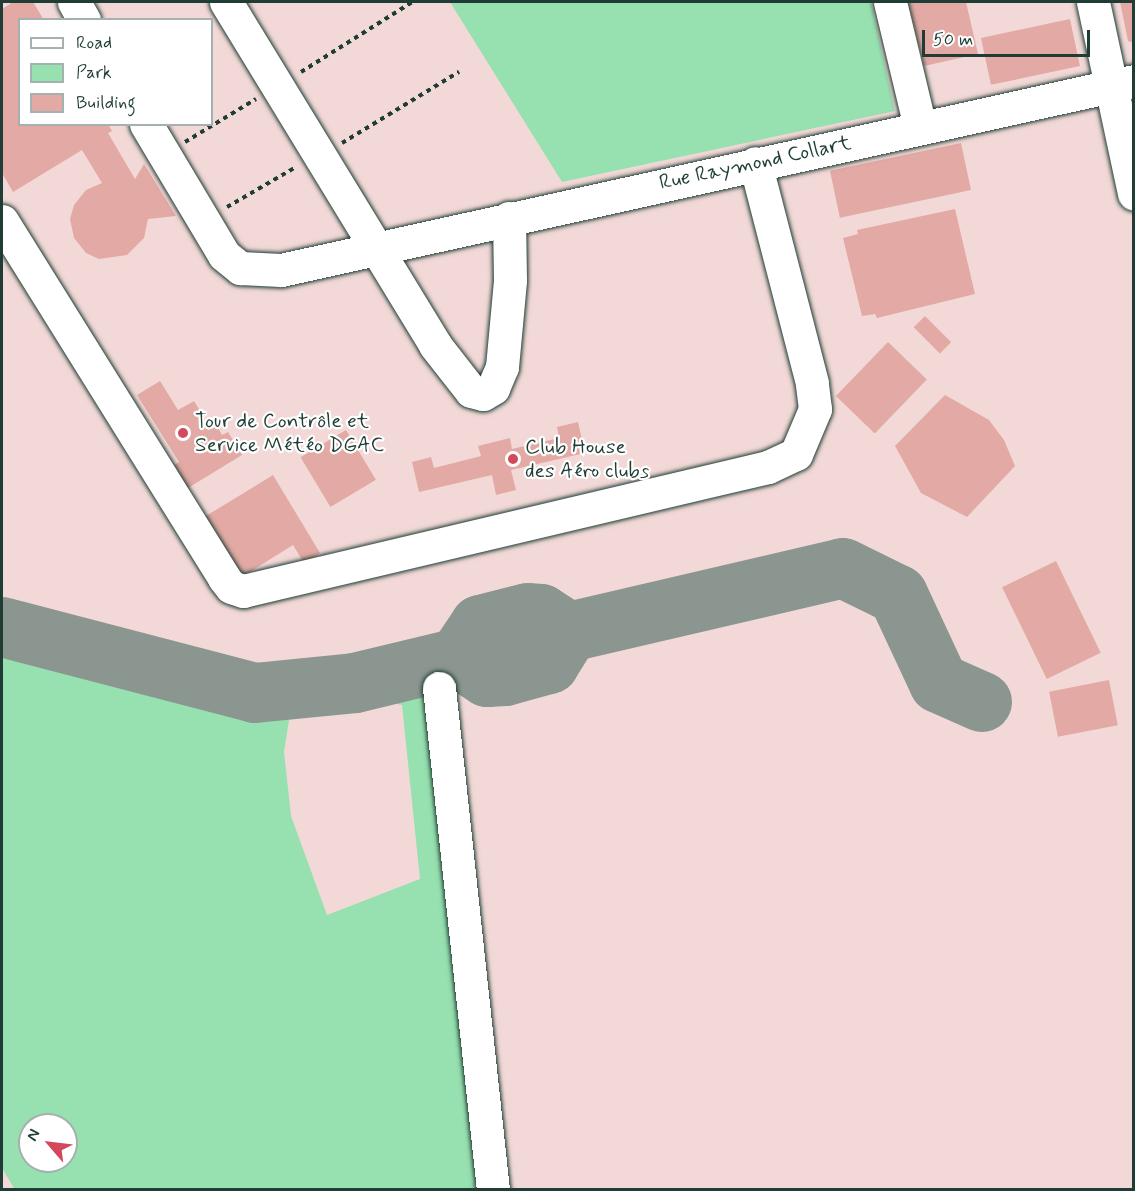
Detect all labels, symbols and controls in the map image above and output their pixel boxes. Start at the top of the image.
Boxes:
legend [18,18,213,126]
scale bar [925,18,1093,56]
text: 50 m [933,28,973,52]
text: Road [76,31,112,55]
text: Park [76,61,112,85]
text: Building [76,91,136,115]
street label: Rue Raymond Collart [660,131,850,195]
place label: Tour de Contrôle et Service Météo DGAC [195,408,383,458]
marker: Tour de Contrôle et Service Météo DGAC [176,426,190,440]
place label: Club House des Aéro clubs [525,434,650,484]
marker: Club House des Aéro clubs [506,452,520,466]
north arrow [18,1113,78,1173]
text: N [22,1126,45,1145]

